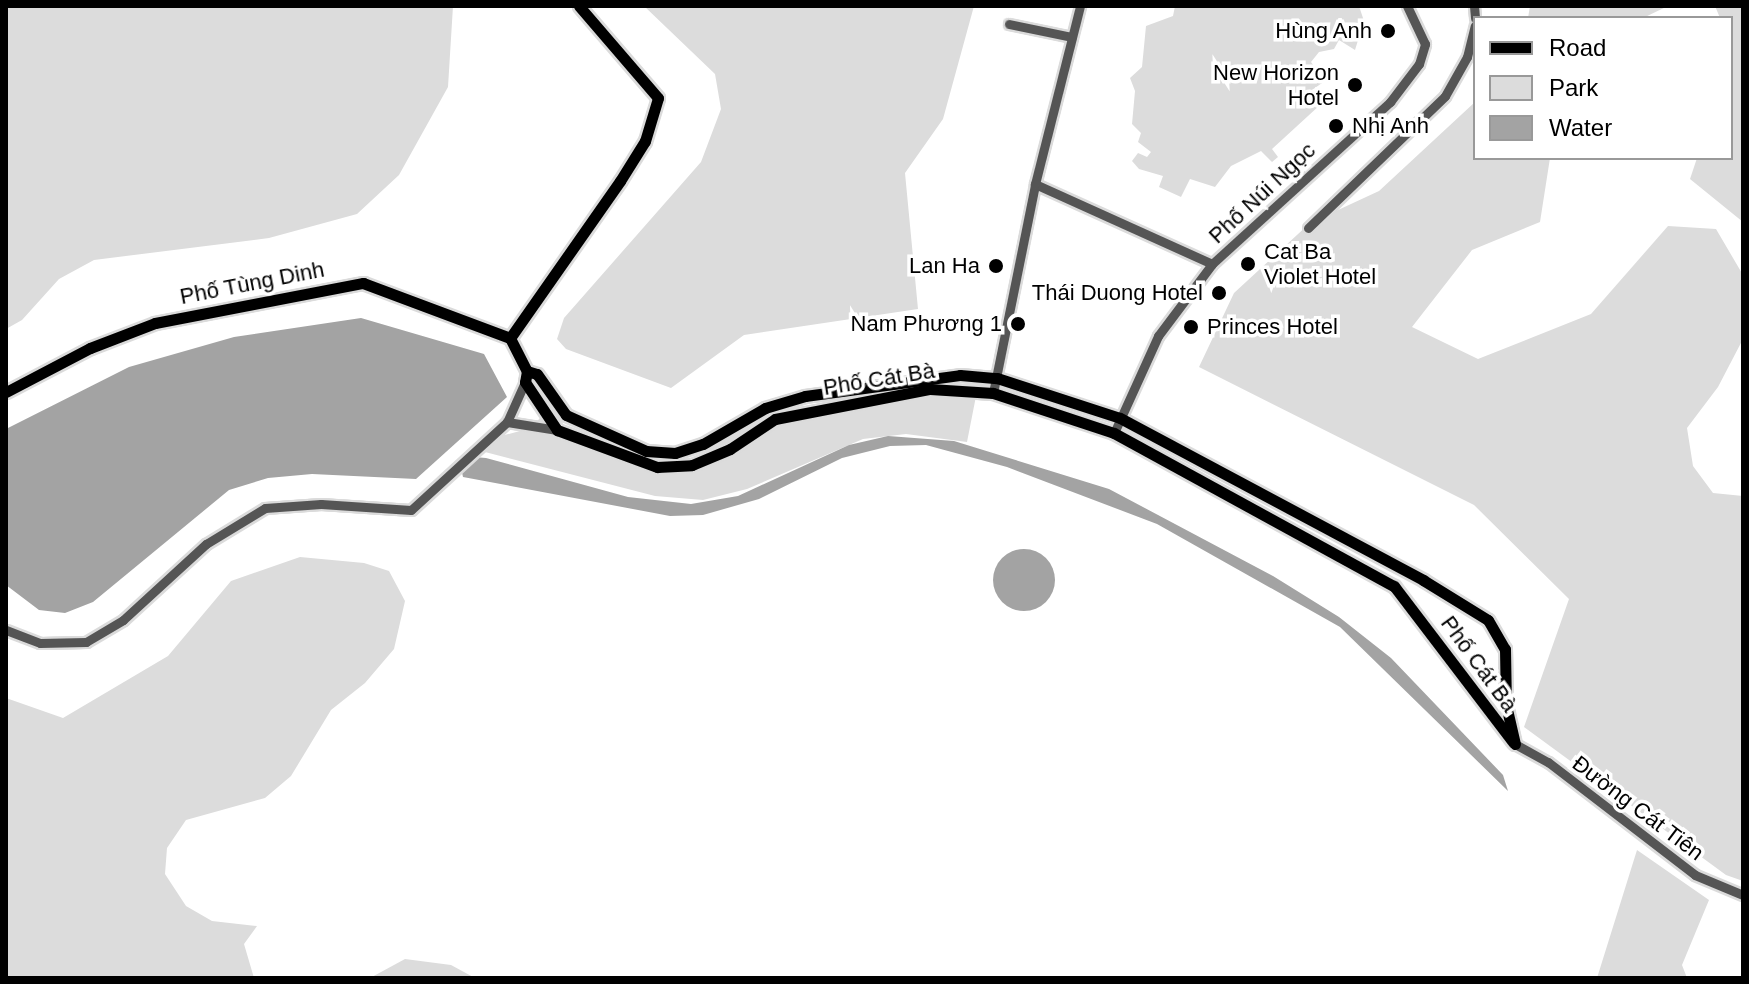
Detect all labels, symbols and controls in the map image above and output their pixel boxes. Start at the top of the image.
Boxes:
legend [1473,16,1733,160]
place label: Hùng Anh [1274,18,1372,44]
marker: Hùng Anh [1379,22,1397,40]
text: Road [1549,34,1606,61]
place label: New Horizon Hotel [1213,59,1339,110]
text: Park [1549,74,1598,101]
marker: New Horizon Hotel [1346,76,1364,94]
place label: Nhị Anh [1352,113,1430,139]
text: Water [1549,114,1612,141]
marker: Nhị Anh [1327,117,1345,135]
street label: Phố Núi Ngọc [1203,137,1321,249]
place label: Cat Ba Violet Hotel [1264,238,1376,290]
place label: Lan Ha [909,253,980,279]
marker: Cat Ba Violet Hotel [1239,255,1257,273]
street label: Phố Tùng Dinh [177,256,327,310]
marker: Lan Ha [987,257,1005,275]
place label: Thái Duong Hotel [1032,280,1203,306]
marker: Thái Duong Hotel [1210,284,1228,302]
place label: Nam Phương 1 [851,311,1002,337]
place label: Princes Hotel [1207,314,1338,340]
marker: Nam Phương 1 [1009,315,1027,333]
marker: Princes Hotel [1182,318,1200,336]
street label: Phố Cát Bà [821,357,937,401]
street label: Phố Cát Bà [1435,611,1523,717]
street label: Đường Cát Tiên [1567,750,1709,866]

